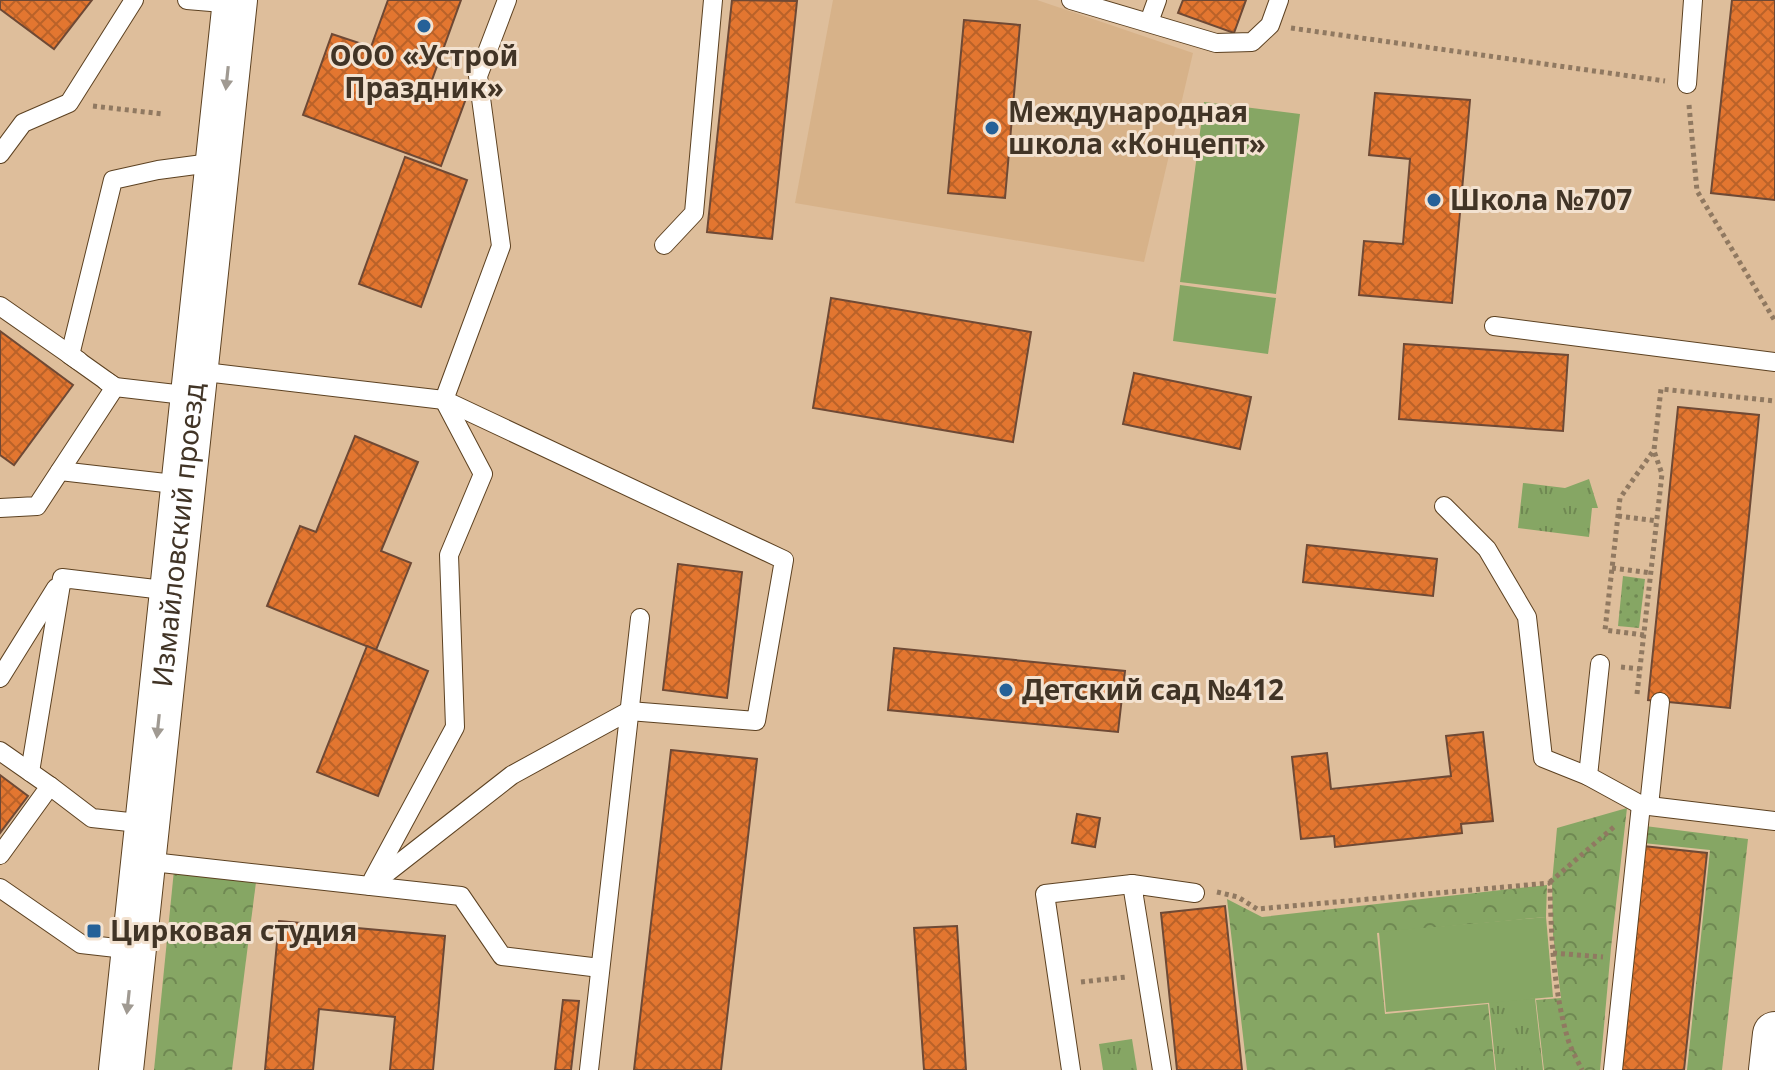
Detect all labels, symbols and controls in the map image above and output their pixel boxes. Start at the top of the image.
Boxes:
marker: ООО «Устрой Праздник» [415,17,433,35]
place label: ООО «Устрой Праздник» [330,36,518,106]
one-way arrow [220,65,233,90]
place label: Международная школа «Концепт» [1008,92,1266,162]
marker: Международная школа «Концепт» [983,119,1001,137]
place label: Школа №707 [1450,180,1632,218]
marker: Школа №707 [1425,191,1443,209]
street label: Измайловский проезд [142,381,212,689]
place label: Детский сад №412 [1022,670,1284,708]
marker: Детский сад №412 [997,681,1015,699]
one-way arrow [151,714,164,739]
place label: Цирковая студия [110,911,357,949]
marker: Цирковая студия [85,922,103,940]
one-way arrow [122,990,135,1015]

